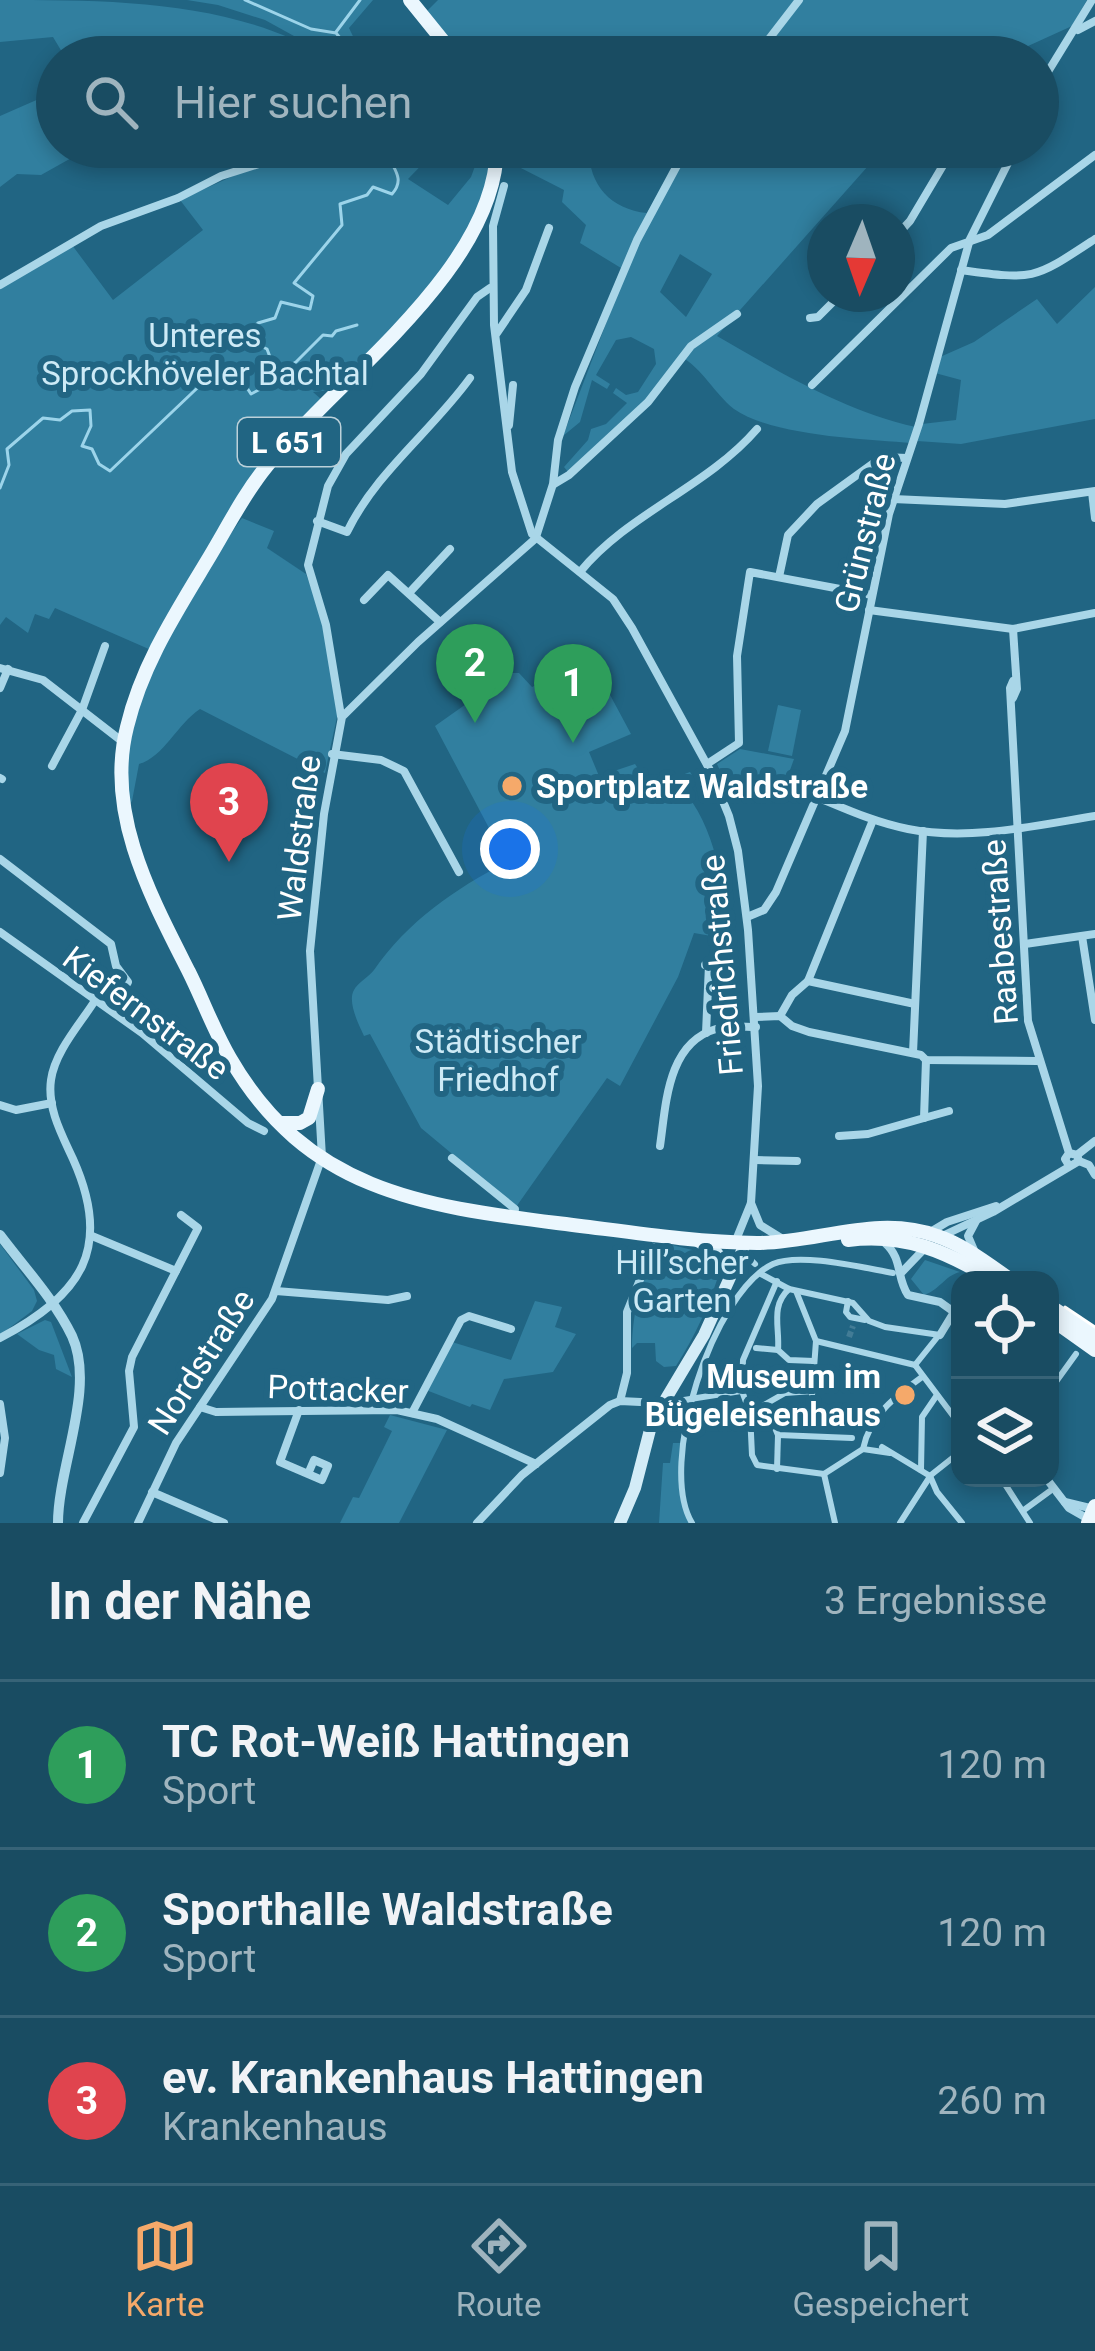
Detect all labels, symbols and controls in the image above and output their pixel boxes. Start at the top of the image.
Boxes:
search box [36,36,1059,168]
icon: search [78,69,144,135]
text: Hier suchen [174,76,412,129]
north arrow [807,204,915,312]
park label: Unteres Sprockhöveler Bachtal [41,316,369,393]
road number: L 651 [238,418,340,466]
street label: Grünstraße [826,449,904,617]
pin: 2 [436,624,514,723]
pin: 1 [534,644,612,743]
street label: Waldstraße [269,753,329,923]
pin: 3 [190,763,268,862]
place label: Sportplatz Waldstraße [536,767,868,806]
marker: Sportplatz Waldstraße [499,773,525,799]
your location [480,819,540,879]
street label: Raabestraße [974,838,1026,1026]
street label: Friedrichstraße [693,853,751,1077]
street label: Kiefernstraße [55,938,237,1088]
park label: Städtischer Friedhof [415,1022,581,1099]
park label: Hill’scher Garten [615,1243,749,1320]
map controls [951,1271,1059,1487]
button: locate [951,1271,1059,1379]
street label: Nordstraße [140,1282,262,1442]
place label: Museum im Bügeleisenhaus [645,1357,881,1434]
street label: Pottacker [267,1367,409,1411]
button: layers [951,1379,1059,1487]
marker: Museum im Bügeleisenhaus [892,1382,918,1408]
text: In der Nähe [48,1572,311,1631]
text: 3 Ergebnisse [824,1578,1047,1624]
text: TC Rot-Weiß Hattingen [162,1715,630,1768]
text: 1 [76,1742,98,1788]
text: 120 m [937,1742,1047,1788]
text: Sport [162,1768,256,1814]
text: Sporthalle Waldstraße [162,1883,613,1936]
text: 2 [76,1910,98,1956]
text: 120 m [937,1910,1047,1956]
text: Sport [162,1936,256,1982]
text: ev. Krankenhaus Hattingen [162,2051,704,2104]
text: 3 [76,2078,98,2124]
text: 260 m [937,2078,1047,2124]
text: Krankenhaus [162,2104,388,2150]
tab: Karte [126,2213,205,2324]
tab: Route [456,2213,541,2324]
tab: Gespeichert [793,2213,969,2324]

